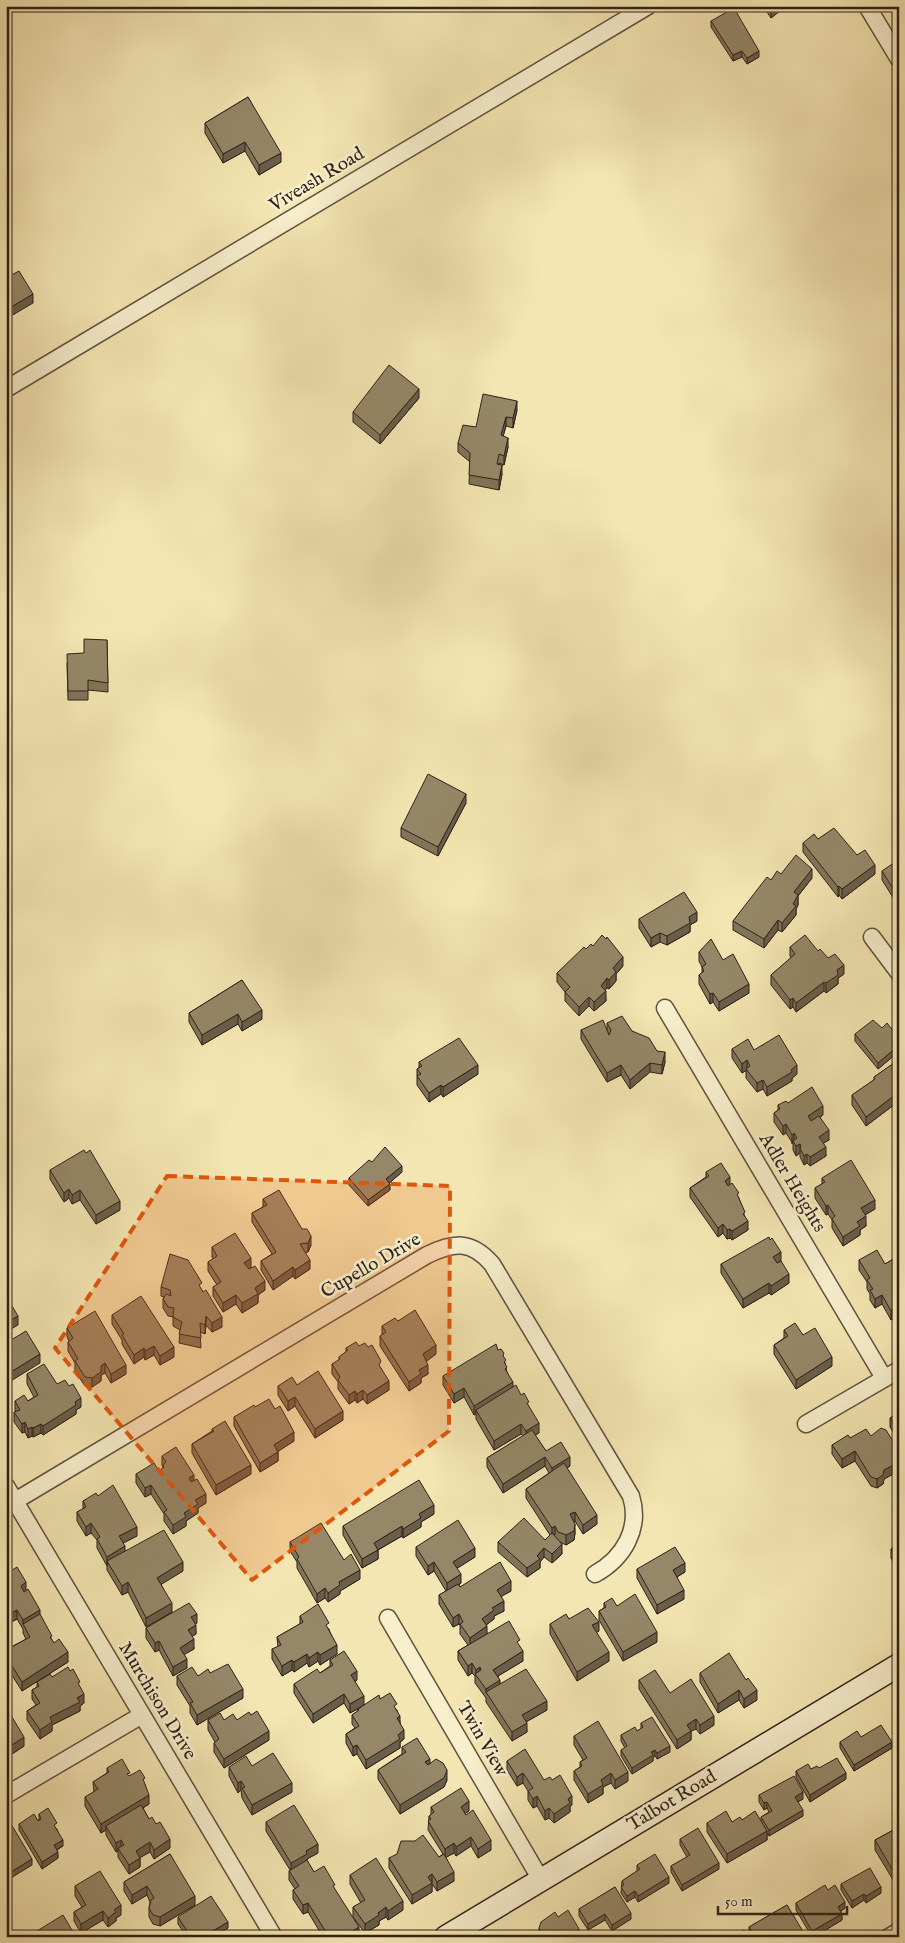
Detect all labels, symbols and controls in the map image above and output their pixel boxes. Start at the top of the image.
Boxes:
street label: Viveash Road [264,142,370,218]
street label: Adler Heights [753,1128,831,1237]
street label: Cupello Drive [317,1228,425,1304]
street label: Murchison Drive [112,1638,202,1765]
street label: Twin View [451,1697,513,1781]
street label: Talbot Road [623,1765,722,1837]
scale bar [718,1883,846,1915]
text: 50 m [725,1892,753,1911]

